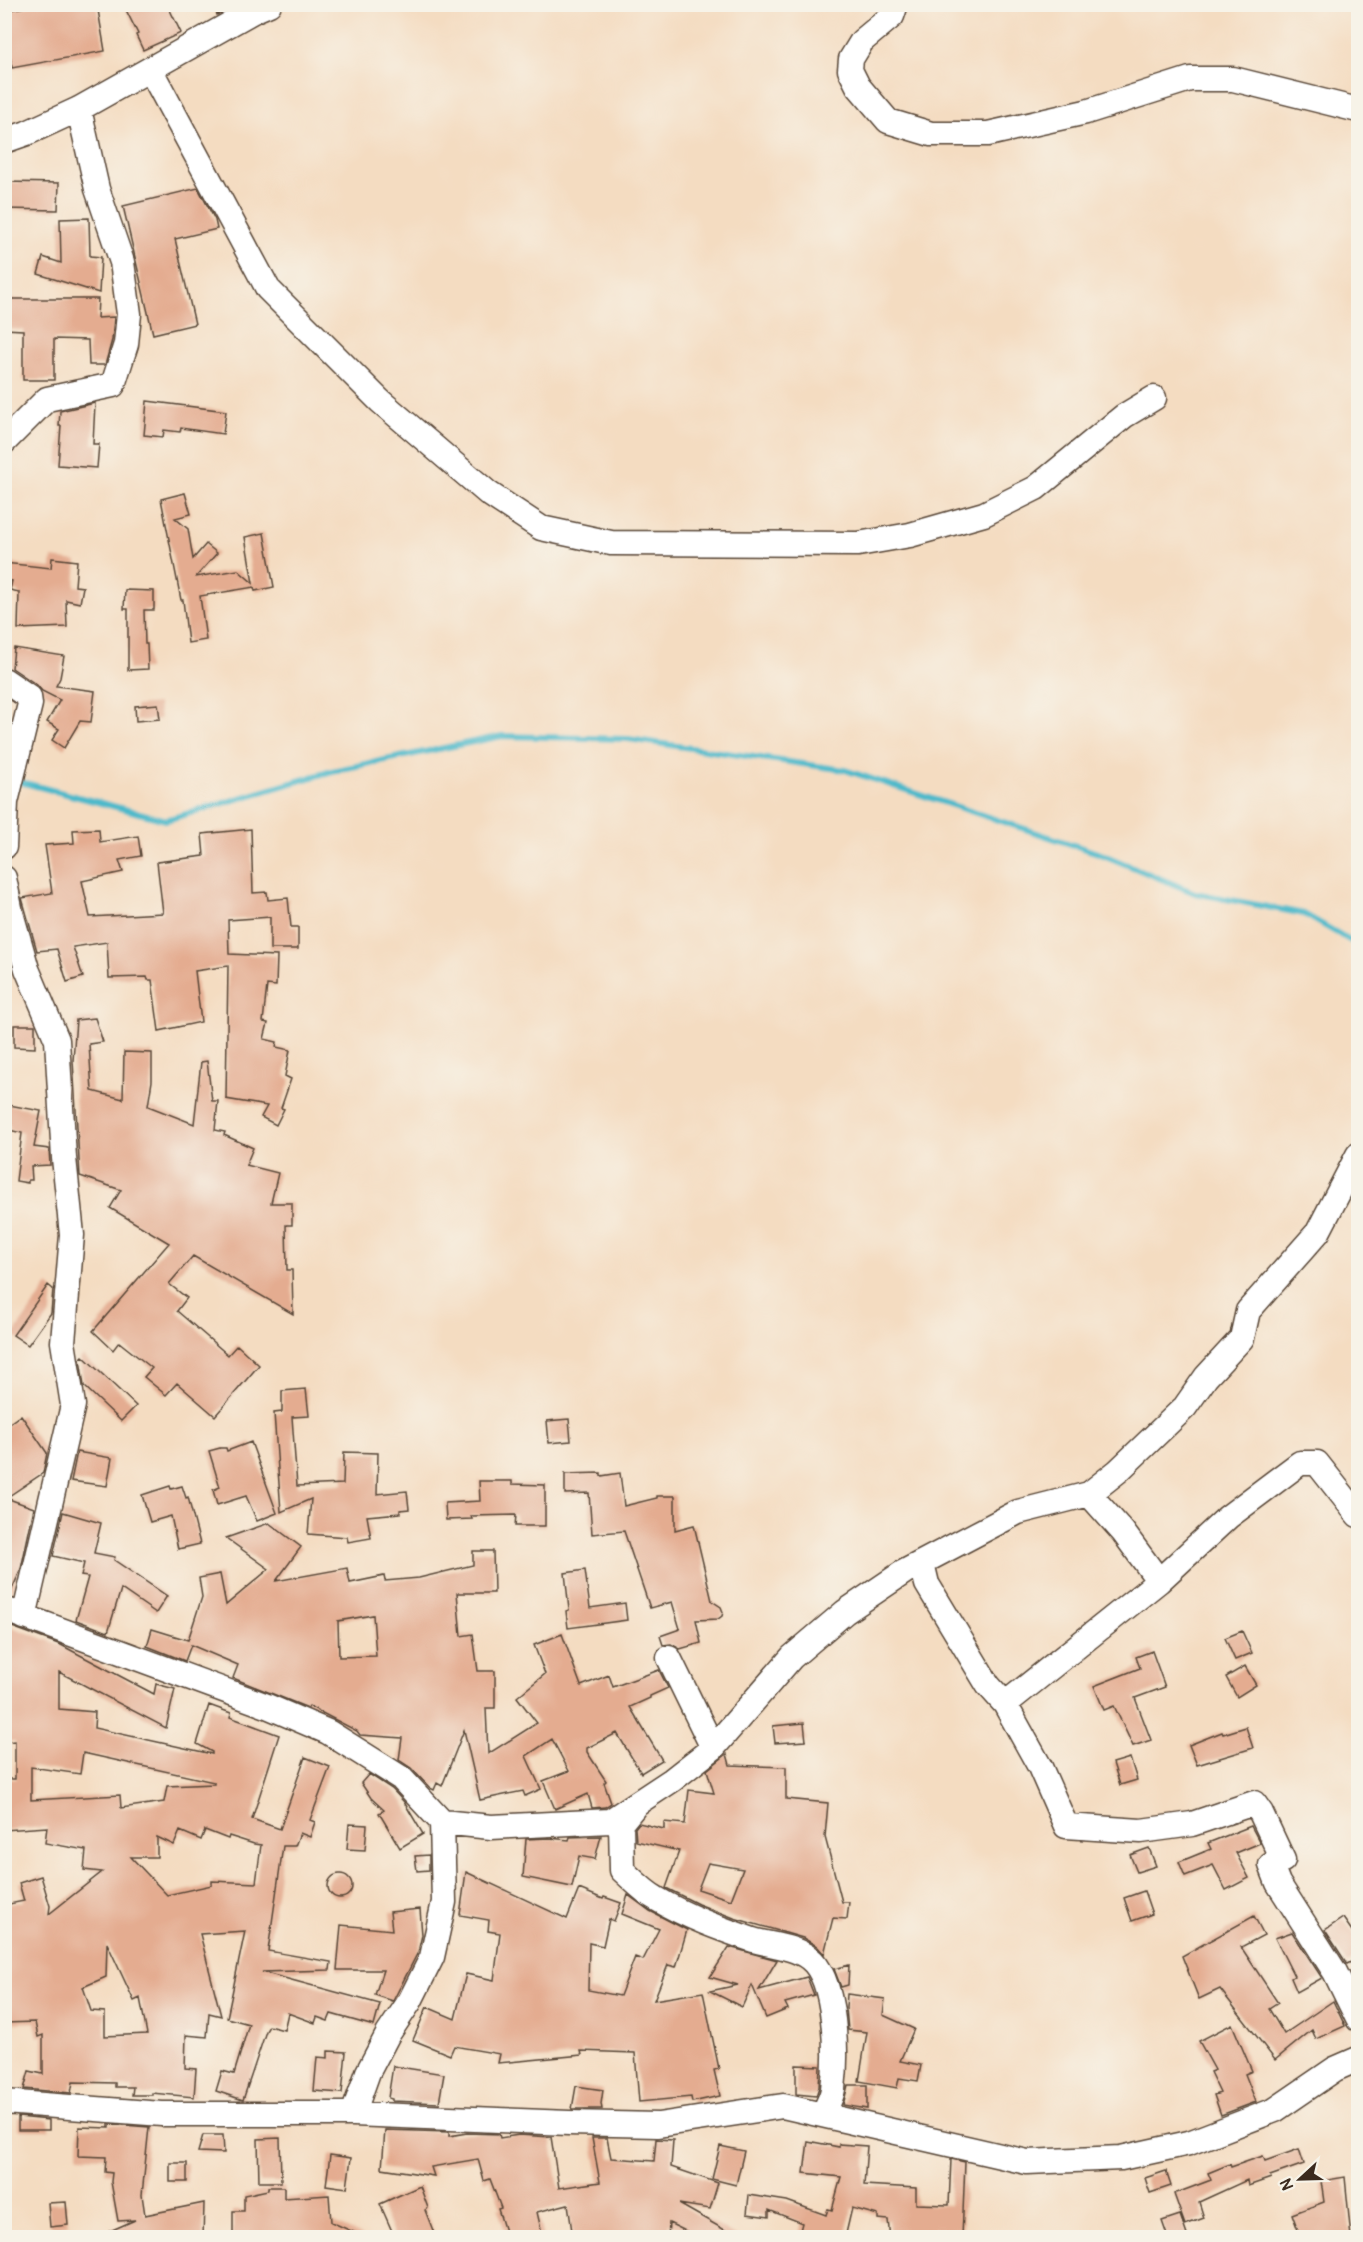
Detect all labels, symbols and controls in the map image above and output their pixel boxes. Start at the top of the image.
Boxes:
north arrow [1270,2149,1330,2209]
text: N [1276,2175,1298,2193]

